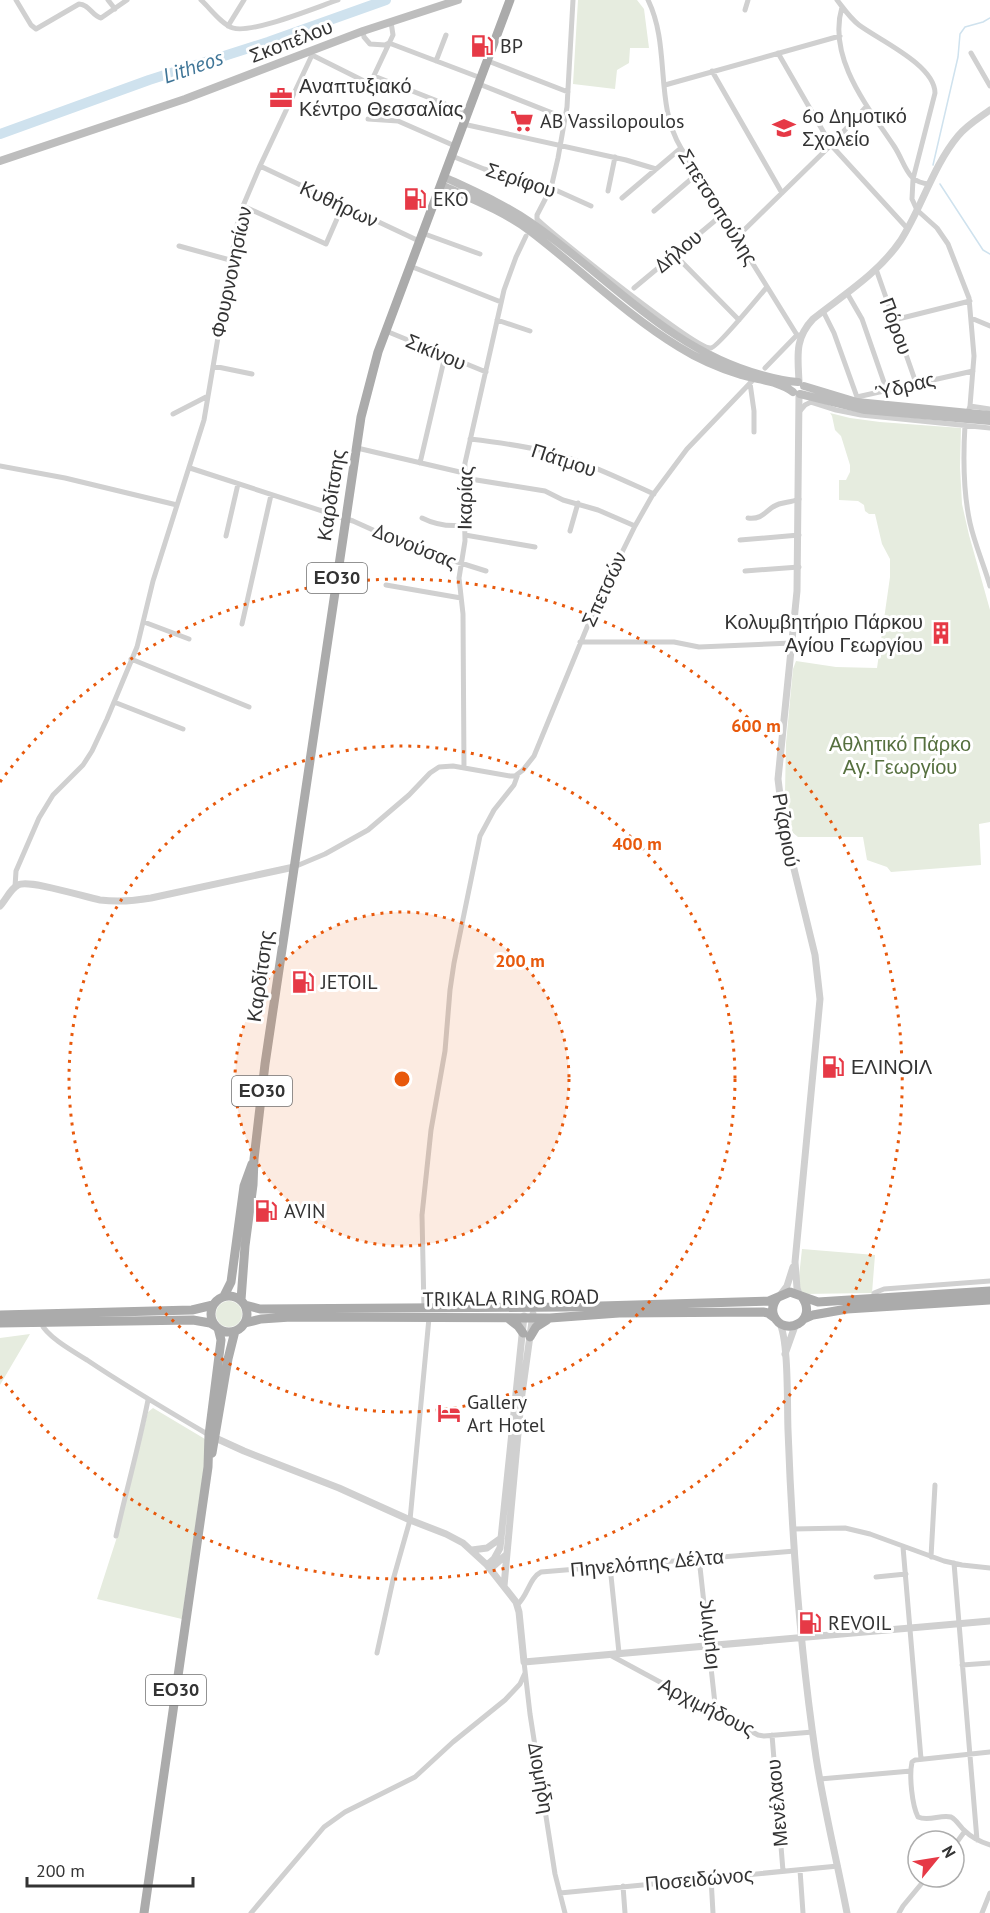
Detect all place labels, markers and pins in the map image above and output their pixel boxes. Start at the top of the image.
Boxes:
fuel station icon: BP [469,33,495,59]
place label: BP [500,33,523,59]
place label: Αναπτυξιακό Κέντρο Θεσσαλίας [299,73,464,122]
office icon: Αναπτυξιακό Κέντρο Θεσσαλίας [268,85,294,111]
place label: 6ο Δημοτικό Σχολείο [802,103,907,152]
supermarket icon: AB Vassilopoulos [509,108,535,134]
place label: AB Vassilopoulos [540,108,684,134]
school or university icon: 6ο Δημοτικό Σχολείο [771,115,797,141]
fuel station icon: EKO [402,186,428,212]
place label: EKO [433,186,469,212]
place label: Κολυμβητήριο Πάρκου Αγίου Γεωργίου [725,609,923,658]
building icon: Κολυμβητήριο Πάρκου Αγίου Γεωργίου [928,620,954,646]
fuel station icon: JETOIL [290,969,316,995]
place label: JETOIL [320,969,378,995]
fuel station icon: ΕΛΙΝΟΙΛ [820,1054,846,1080]
place label: ΕΛΙΝΟΙΛ [851,1054,933,1080]
centre of rings [392,1069,412,1089]
fuel station icon: AVIN [253,1198,279,1224]
place label: AVIN [284,1198,325,1224]
place label: Gallery Art Hotel [467,1389,545,1438]
hotel icon: Gallery Art Hotel [436,1400,462,1426]
fuel station icon: REVOIL [797,1610,823,1636]
place label: REVOIL [828,1610,891,1636]

